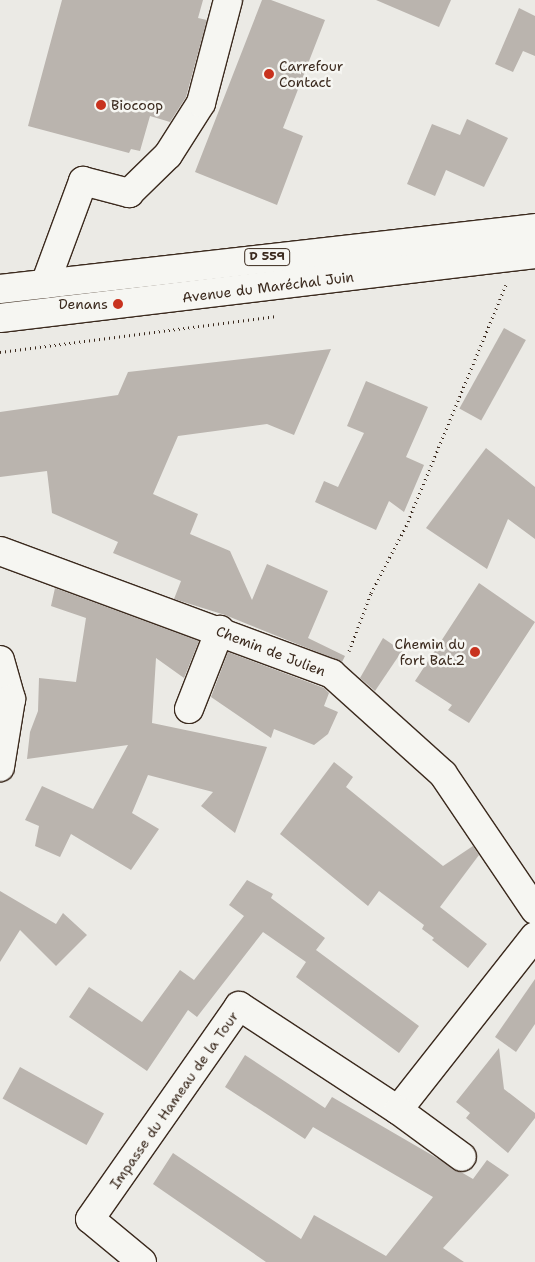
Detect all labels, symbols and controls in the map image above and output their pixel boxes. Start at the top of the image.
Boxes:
place label: Carrefour Contact [279,58,343,90]
marker: Carrefour Contact [263,68,275,80]
place label: Biocoop [111,97,163,113]
marker: Biocoop [95,99,107,111]
road number: D 559 [243,248,291,266]
street label: Avenue du Maréchal Juin [181,268,355,306]
place label: Denans [58,296,108,312]
marker: Denans [112,298,124,310]
street label: Chemin de Julien [214,622,328,680]
place label: Chemin du fort Bat.2 [394,636,465,669]
marker: Chemin du fort Bat.2 [469,646,481,658]
street label: Impasse du Hameau de la Tour [106,1008,242,1192]

